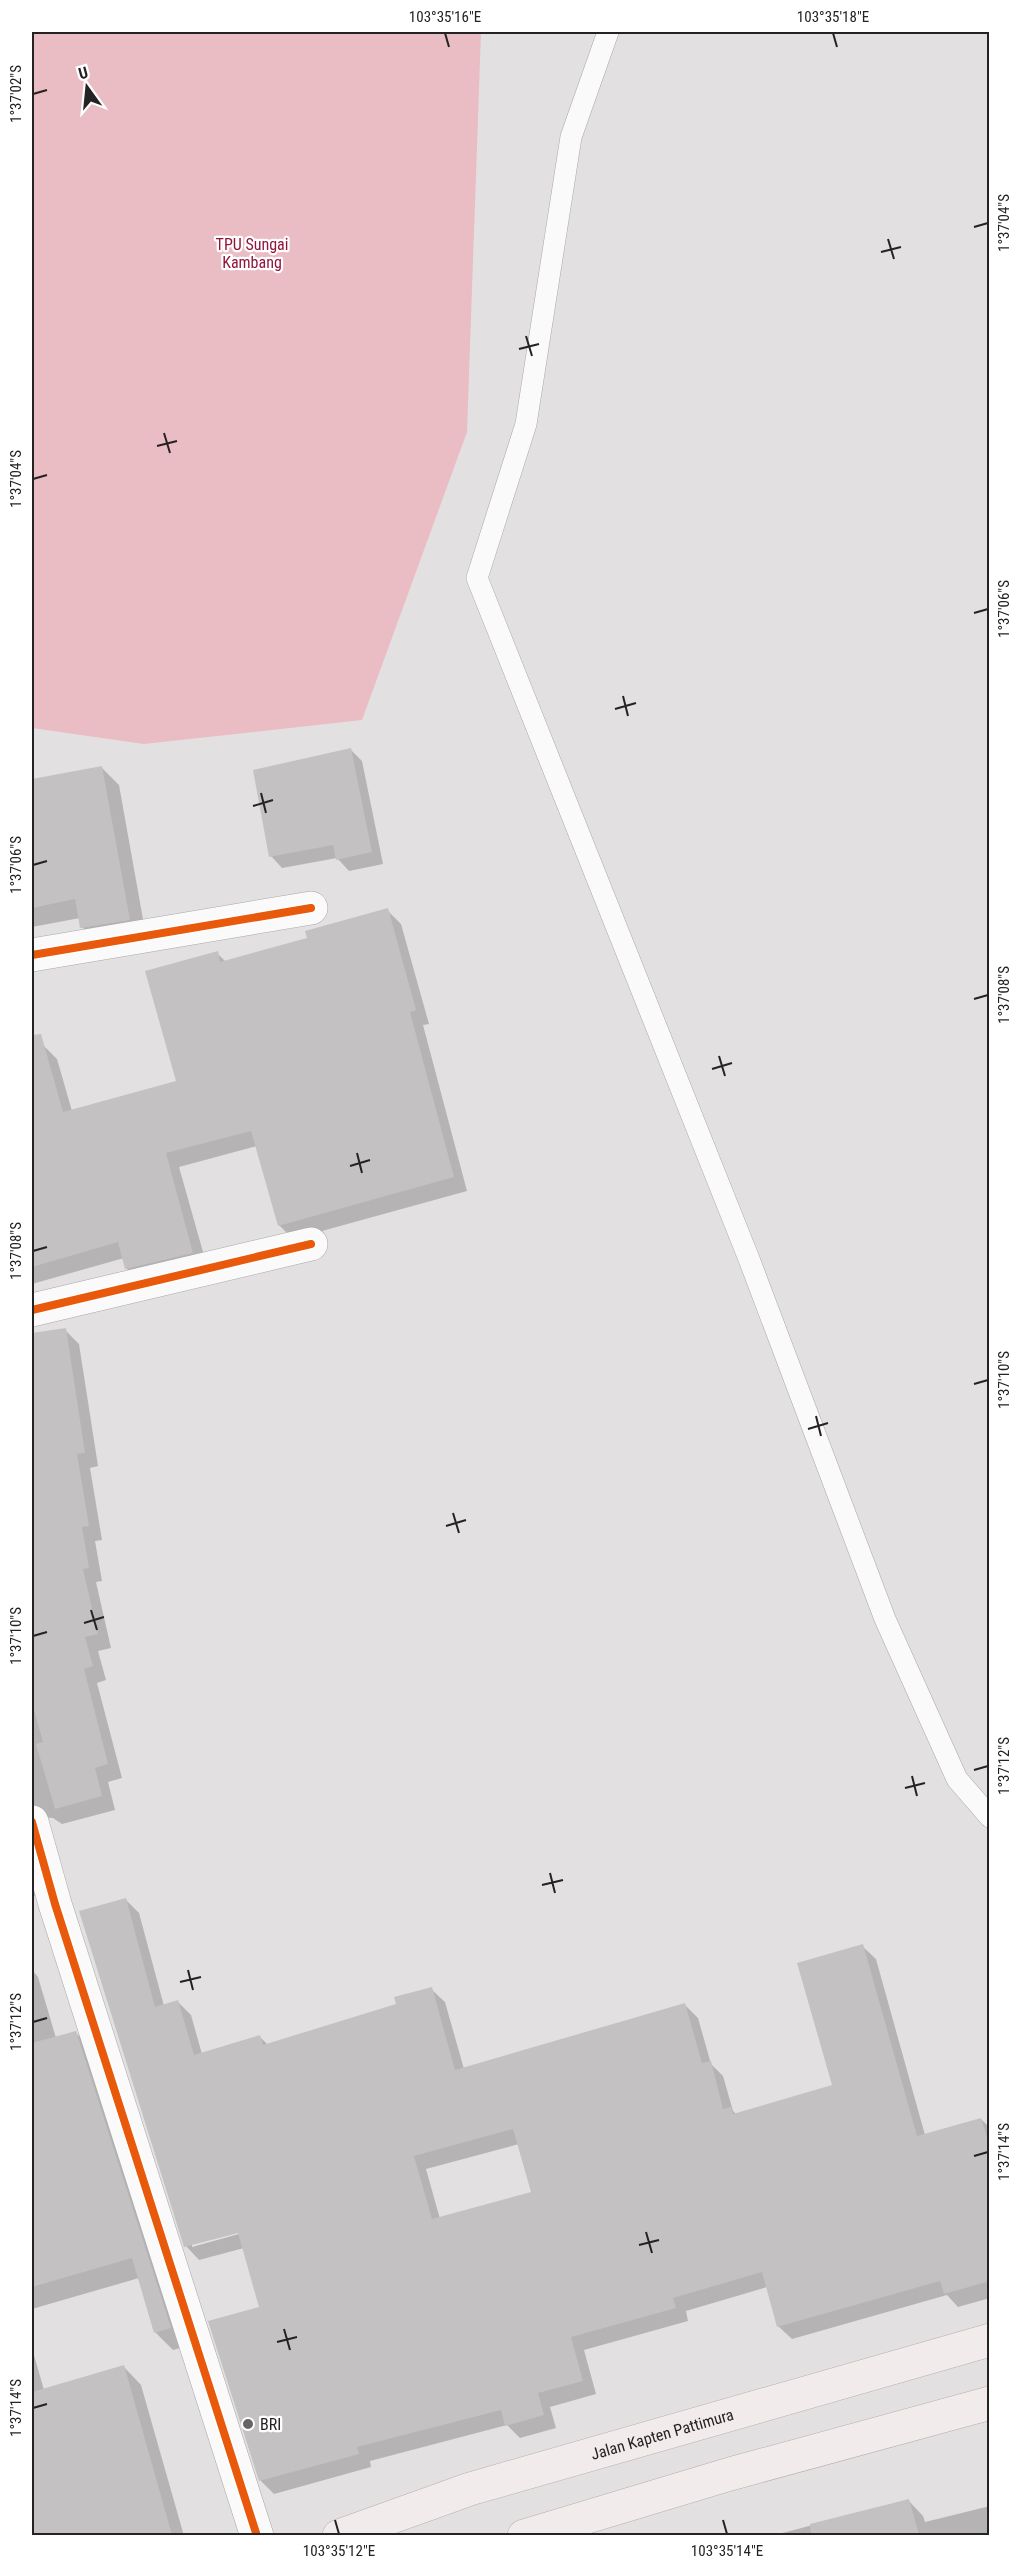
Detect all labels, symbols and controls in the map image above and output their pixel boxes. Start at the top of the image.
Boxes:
text: 103°35'16"E [409,8,481,26]
text: 103°35'18"E [797,8,869,26]
north arrow [57,57,117,117]
text: U [76,63,90,83]
text: 1°37'02"S [7,65,25,123]
text: 1°37'04"S [995,194,1013,252]
park label: TPU Sungai Kambang [216,235,288,272]
text: 1°37'04"S [7,450,25,508]
text: 1°37'06"S [995,580,1013,638]
text: 1°37'06"S [7,836,25,894]
text: 1°37'08"S [995,966,1013,1024]
text: 1°37'08"S [7,1222,25,1280]
text: 1°37'10"S [995,1351,1013,1409]
text: 1°37'10"S [7,1607,25,1665]
text: 1°37'12"S [995,1737,1013,1795]
text: 1°37'12"S [7,1993,25,2051]
text: 1°37'14"S [995,2123,1013,2181]
text: 1°37'14"S [7,2379,25,2437]
street label: Jalan Kapten Pattimura [589,2405,736,2464]
place label: BRI [260,2415,281,2434]
marker: BRI [241,2417,255,2431]
text: 103°35'12"E [303,2542,375,2560]
text: 103°35'14"E [691,2542,763,2560]

